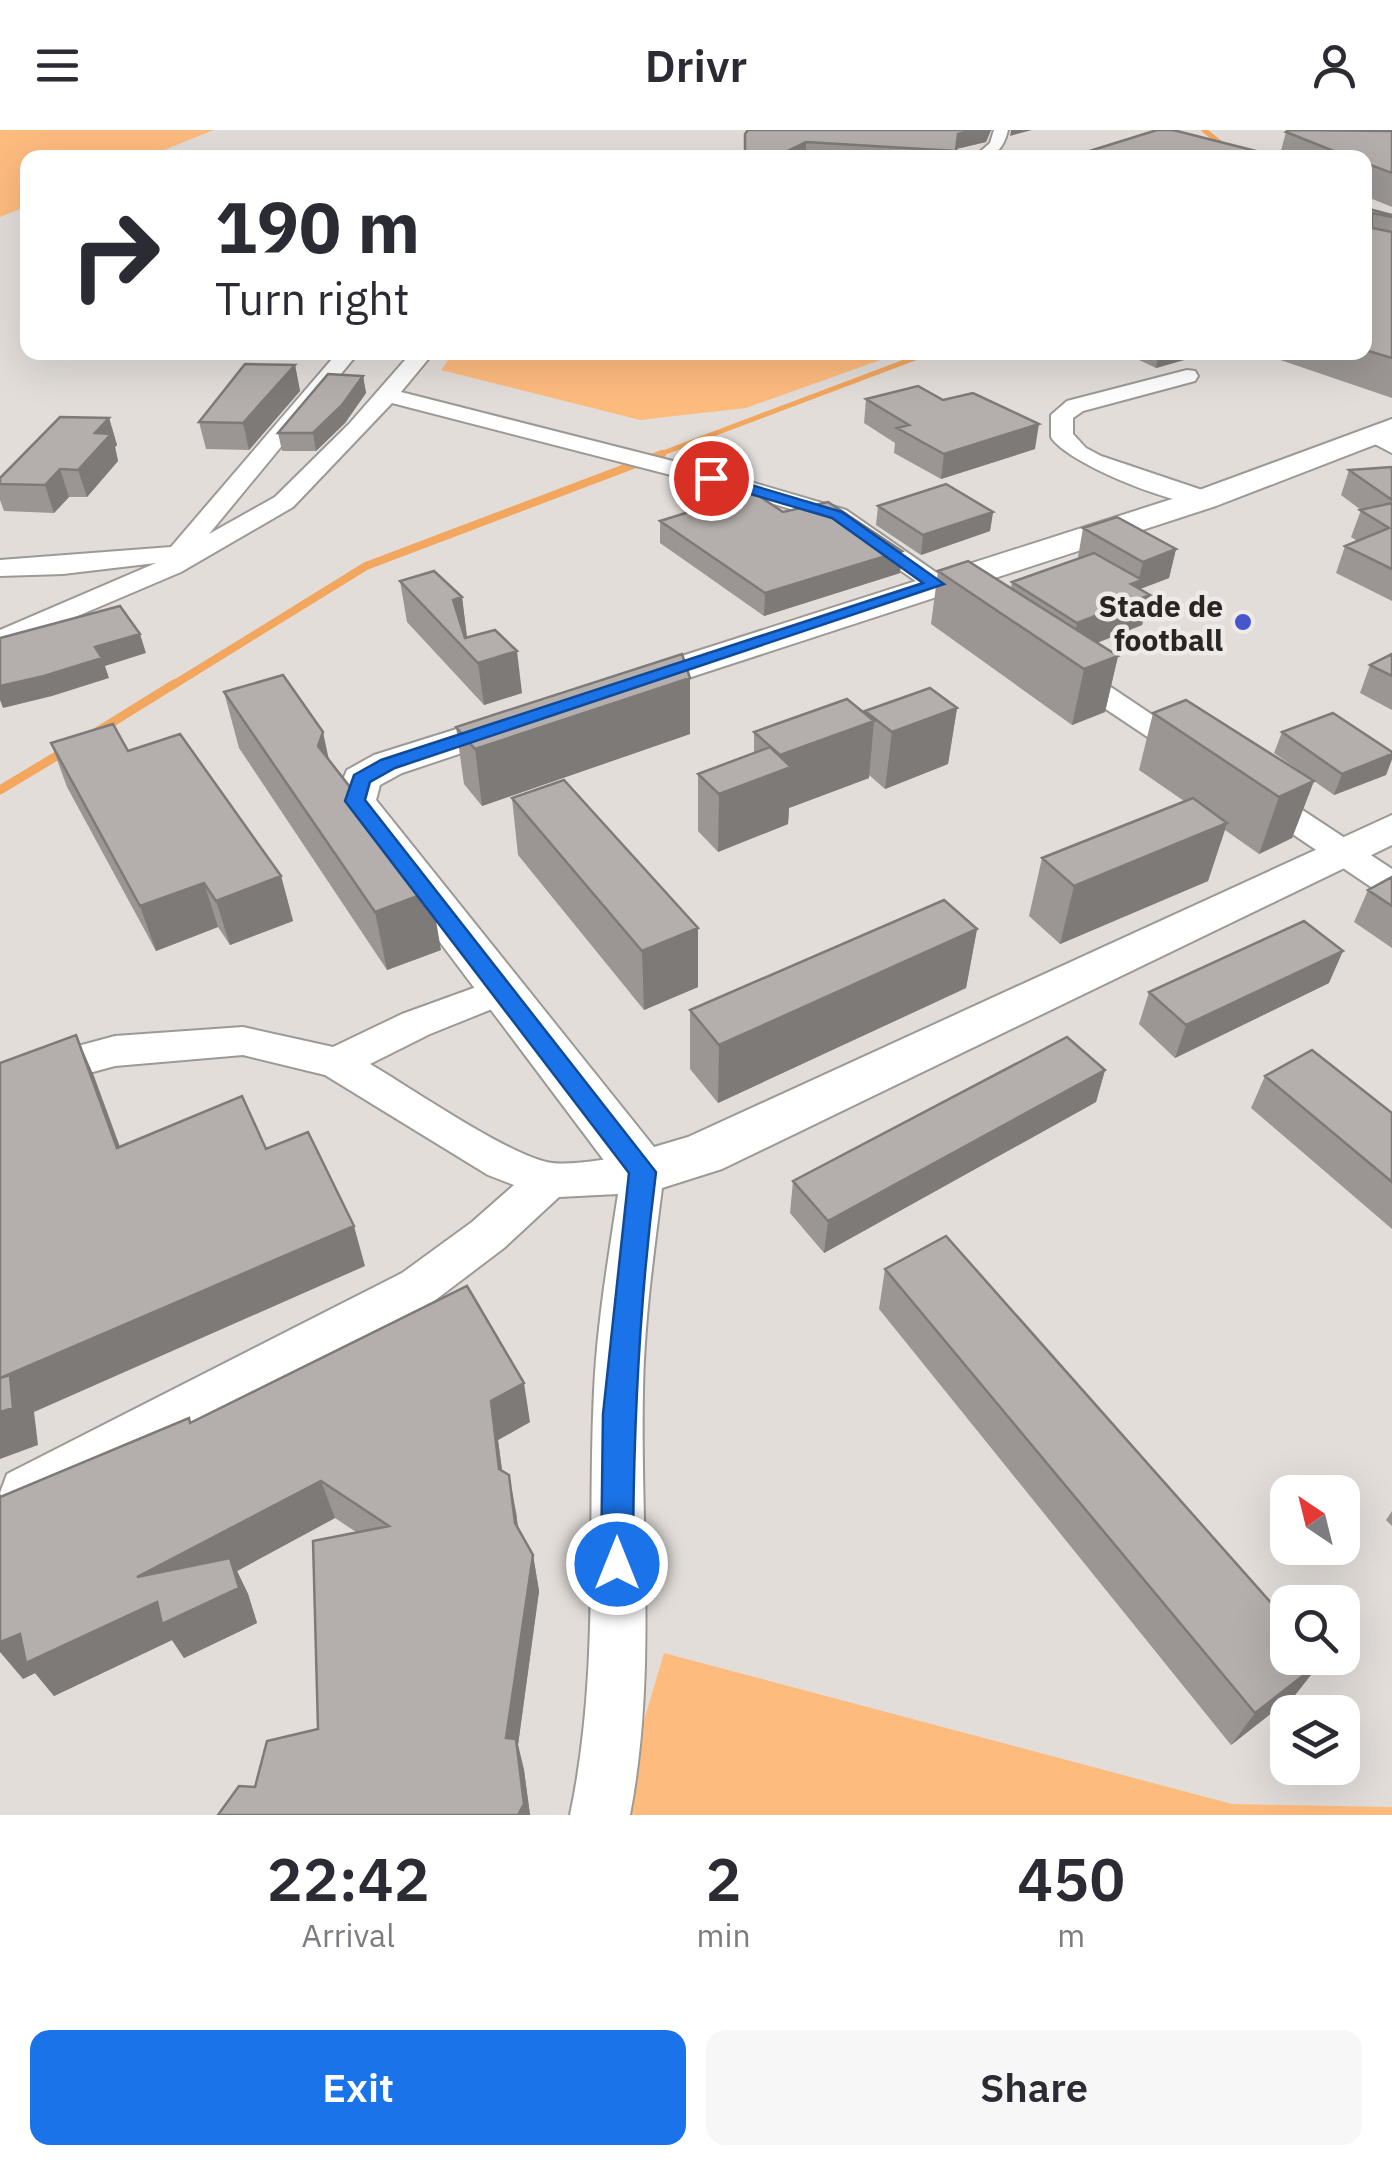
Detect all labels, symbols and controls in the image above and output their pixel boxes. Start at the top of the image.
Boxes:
text: Drivr [645,36,747,94]
icon: menu [30,38,85,93]
icon: person [1307,38,1362,93]
text: 190 m [215,181,420,272]
icon: right [50,190,180,320]
text: Turn right [215,269,410,327]
pin [669,436,754,521]
icon: arrive [684,451,739,506]
place label: Stade de football [1099,586,1223,659]
marker: Stade de football [1232,611,1254,633]
north arrow [1270,1475,1360,1565]
map controls [1270,1475,1360,1785]
position arrow [565,1512,669,1616]
button: search [1270,1585,1360,1675]
button: layers [1270,1695,1360,1785]
text: 22:42 [267,1839,430,1918]
text: 2 [706,1839,742,1918]
text: 450 [1017,1839,1125,1918]
text: Arrival [302,1914,395,1956]
text: min [696,1914,751,1956]
text: m [1057,1914,1085,1956]
button: Exit [30,2030,686,2145]
button: Share [706,2030,1362,2145]

